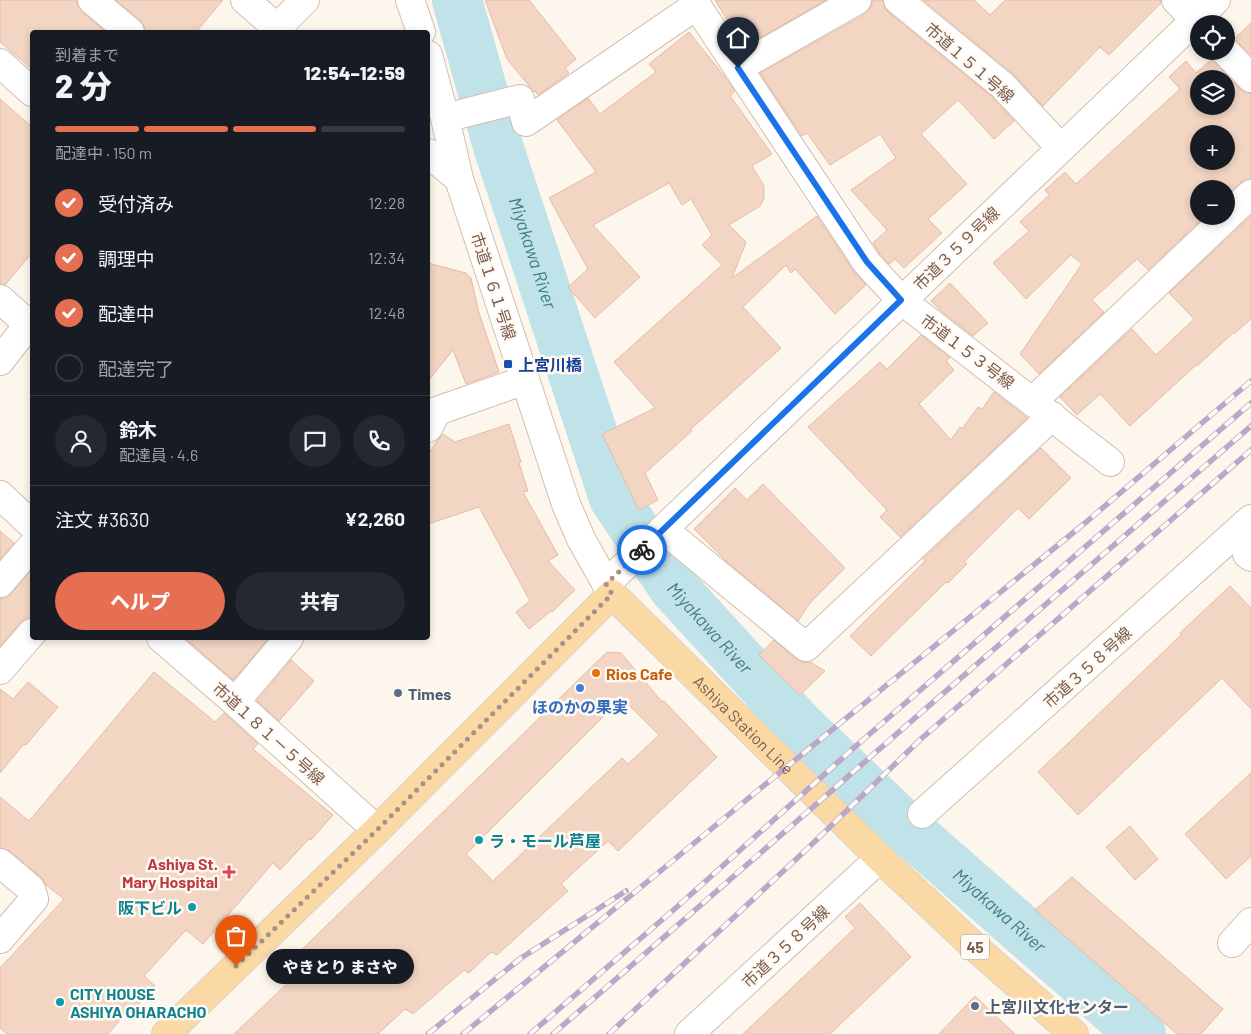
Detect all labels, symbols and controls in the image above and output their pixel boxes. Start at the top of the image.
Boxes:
map controls [1190,15,1235,225]
button: locate [1190,15,1235,60]
pin [717,17,759,68]
street label: 市道１５１号線 [921,18,1019,106]
icon: home [724,24,752,52]
text: 到着まで [55,45,119,64]
text: 12:54–12:59 [304,61,405,84]
text: 2 分 [55,66,112,104]
button: layers [1190,70,1235,115]
button: + [1190,125,1235,170]
text: 配達中 · 150 m [55,143,152,162]
button: − [1190,180,1235,225]
icon: check [55,189,83,217]
text: 受付済み [98,192,174,215]
text: 12:28 [368,193,405,212]
water label: Miyakawa River [505,194,562,312]
street label: 市道３５９号線 [909,202,1003,294]
street label: 市道１６１号線 [468,230,520,342]
icon: check [55,244,83,272]
text: 調理中 [98,247,155,270]
text: 12:34 [368,248,405,267]
icon: check [55,299,83,327]
text: 配達中 [98,302,155,325]
text: 12:48 [368,303,405,322]
street label: 市道１５３号線 [918,310,1018,392]
place label: 上宮川橋 [518,355,582,374]
text: 配達完了 [98,357,174,380]
marker: 上宮川橋 [502,358,514,370]
button: person [55,415,107,467]
button: chat [289,415,341,467]
button: phone [353,415,405,467]
text: 鈴木 [119,418,157,441]
text: 配達員 · 4.6 [119,445,198,464]
text: ¥2,260 [345,507,405,530]
text: 注文 #3630 [55,508,149,531]
courier [617,525,667,575]
icon: bike [628,536,656,564]
button: ヘルプ [55,572,225,630]
button: 共有 [235,572,405,630]
water label: Miyakawa River [663,577,758,678]
street label: 市道３５８号線 [1039,622,1135,712]
place label: Rios Cafe [606,664,673,683]
marker: Rios Cafe [590,667,602,679]
street label: Ashiya Station Line [690,671,798,778]
street label: 市道１８１－５号線 [209,678,329,788]
marker: ほのかの果実 [574,682,586,694]
place label: Times [408,684,451,703]
marker: Times [392,687,404,699]
place label: ほのかの果実 [532,697,628,716]
place label: ラ・モール芦屋 [489,831,601,850]
marker: ラ・モール芦屋 [473,834,485,846]
place label: Ashiya St. Mary Hospital [122,854,218,891]
water label: Miyakawa River [949,864,1051,957]
marker: Ashiya St. Mary Hospital [222,865,236,879]
place label: 阪下ビル [118,898,182,917]
marker: 阪下ビル [186,901,198,913]
street label: 市道３５８号線 [738,901,832,991]
pin [215,915,257,966]
icon: bag [222,922,250,950]
road number: 45 [961,934,989,960]
callout: やきとり まさや [266,948,414,984]
text: やきとり まさや [282,957,398,976]
place label: CITY HOUSE ASHIYA OHARACHO [70,984,207,1021]
marker: CITY HOUSE ASHIYA OHARACHO [54,996,66,1008]
place label: 上宮川文化センター [985,997,1129,1016]
marker: 上宮川文化センター [969,1000,981,1012]

